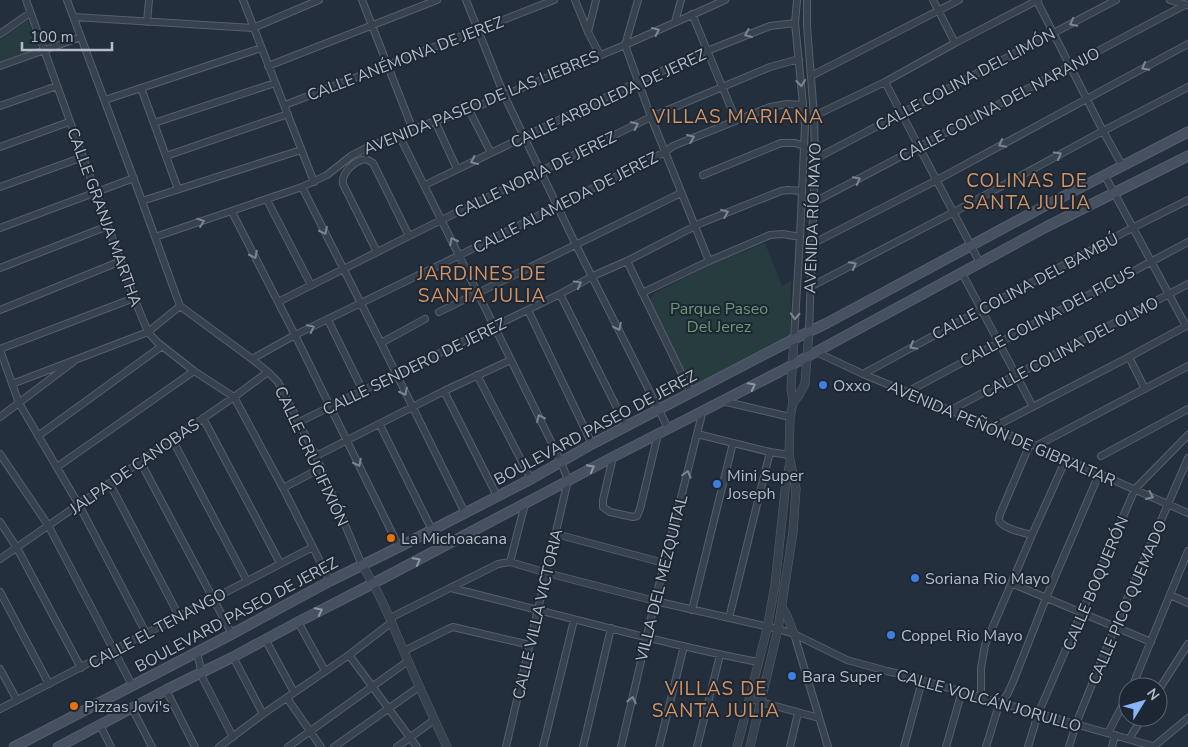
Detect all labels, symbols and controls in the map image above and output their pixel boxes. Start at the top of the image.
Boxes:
street label: CALLE ANÉMONA DE JEREZ [304,11,507,107]
one-way arrow [1069,17,1078,27]
scale bar [22,20,112,52]
street label: CALLE COLINA DEL LIMÓN [872,23,1059,137]
one-way arrow [651,26,660,37]
text: 100 m [30,27,74,47]
one-way arrow [744,27,753,38]
street label: CALLE COLINA DEL NARANJO [895,42,1104,167]
street label: CALLE ARBOLEDA DE JEREZ [507,44,710,154]
street label: AVENIDA PASEO DE LAS LIEBRES [360,45,603,160]
one-way arrow [1141,61,1150,71]
one-way arrow [795,80,806,88]
district label: VILLAS MARIANA [651,104,824,130]
one-way arrow [630,121,639,131]
street label: CALLE GRANJA MARTHA [61,125,147,310]
street label: CALLE NORIA DE JEREZ [451,126,620,224]
one-way arrow [686,134,695,145]
one-way arrow [999,138,1008,148]
street label: AVENIDA RÍO MAYO [799,142,827,294]
street label: CALLE ALAMEDA DE JEREZ [469,146,662,259]
one-way arrow [1053,151,1062,161]
one-way arrow [470,155,479,166]
district label: COLINAS DE SANTA JULIA [963,168,1091,216]
one-way arrow [852,176,861,186]
one-way arrow [720,209,728,219]
one-way arrow [196,218,205,228]
one-way arrow [318,225,328,234]
street label: CALLE COLINA DEL BAMBÚ [928,228,1123,346]
one-way arrow [449,237,459,246]
one-way arrow [248,250,258,259]
district label: JARDINES DE SANTA JULIA [416,261,547,309]
one-way arrow [848,261,857,271]
street label: CALLE COLINA DEL FICUS [956,261,1139,372]
one-way arrow [573,280,582,290]
street label: CALLE COLINA DEL OLMO [978,292,1163,404]
park label: Parque Paseo Del Jerez [670,298,768,338]
one-way arrow [790,312,801,320]
street label: CALLE SENDERO DE JEREZ [319,313,510,421]
one-way arrow [612,322,622,331]
one-way arrow [306,324,315,334]
one-way arrow [909,340,918,350]
street label: BOULEVARD PASEO DE JEREZ [490,365,701,491]
place label: Oxxo [833,375,871,397]
street label: AVENIDA PEÑÓN DE GIBRALTAR [884,376,1119,492]
marker: Oxxo [817,379,829,391]
one-way arrow [746,382,755,392]
street label: CALLE CRUCIFIXIÓN [269,383,353,530]
one-way arrow [398,386,408,395]
street label: JALPA DE CANOBAS [64,414,204,521]
one-way arrow [535,414,546,423]
one-way arrow [352,458,362,467]
one-way arrow [586,464,595,474]
place label: Mini Super Joseph [726,465,804,505]
one-way arrow [681,469,692,478]
marker: Mini Super Joseph [711,478,723,490]
one-way arrow [1145,489,1154,500]
street label: VILLA DEL MEZQUITAL [630,492,693,665]
street label: CALLE BOQUERÓN [1058,513,1134,654]
street label: CALLE PICO QUEMADO [1083,517,1173,688]
street label: CALLE VILLA VICTORIA [508,527,568,702]
place label: La Michoacana [401,528,507,550]
marker: La Michoacana [385,532,397,544]
street label: BOULEVARD PASEO DE JEREZ [131,552,342,678]
one-way arrow [412,557,421,567]
place label: Soriana Rio Mayo [925,568,1050,590]
marker: Soriana Rio Mayo [909,572,921,584]
street label: CALLE EL TENANGO [85,583,230,675]
one-way arrow [314,607,323,617]
place label: Coppel Rio Mayo [901,625,1023,647]
marker: Coppel Rio Mayo [885,629,897,641]
street label: CALLE VOLCÁN JORULLO [894,664,1084,738]
place label: Bara Super [802,666,882,688]
marker: Bara Super [786,670,798,682]
district label: VILLAS DE SANTA JULIA [652,676,780,724]
north arrow [1118,677,1168,727]
text: N [1142,685,1164,704]
one-way arrow [626,695,637,704]
place label: Pizzas Jovi's [84,696,170,718]
marker: Pizzas Jovi's [68,700,80,712]

